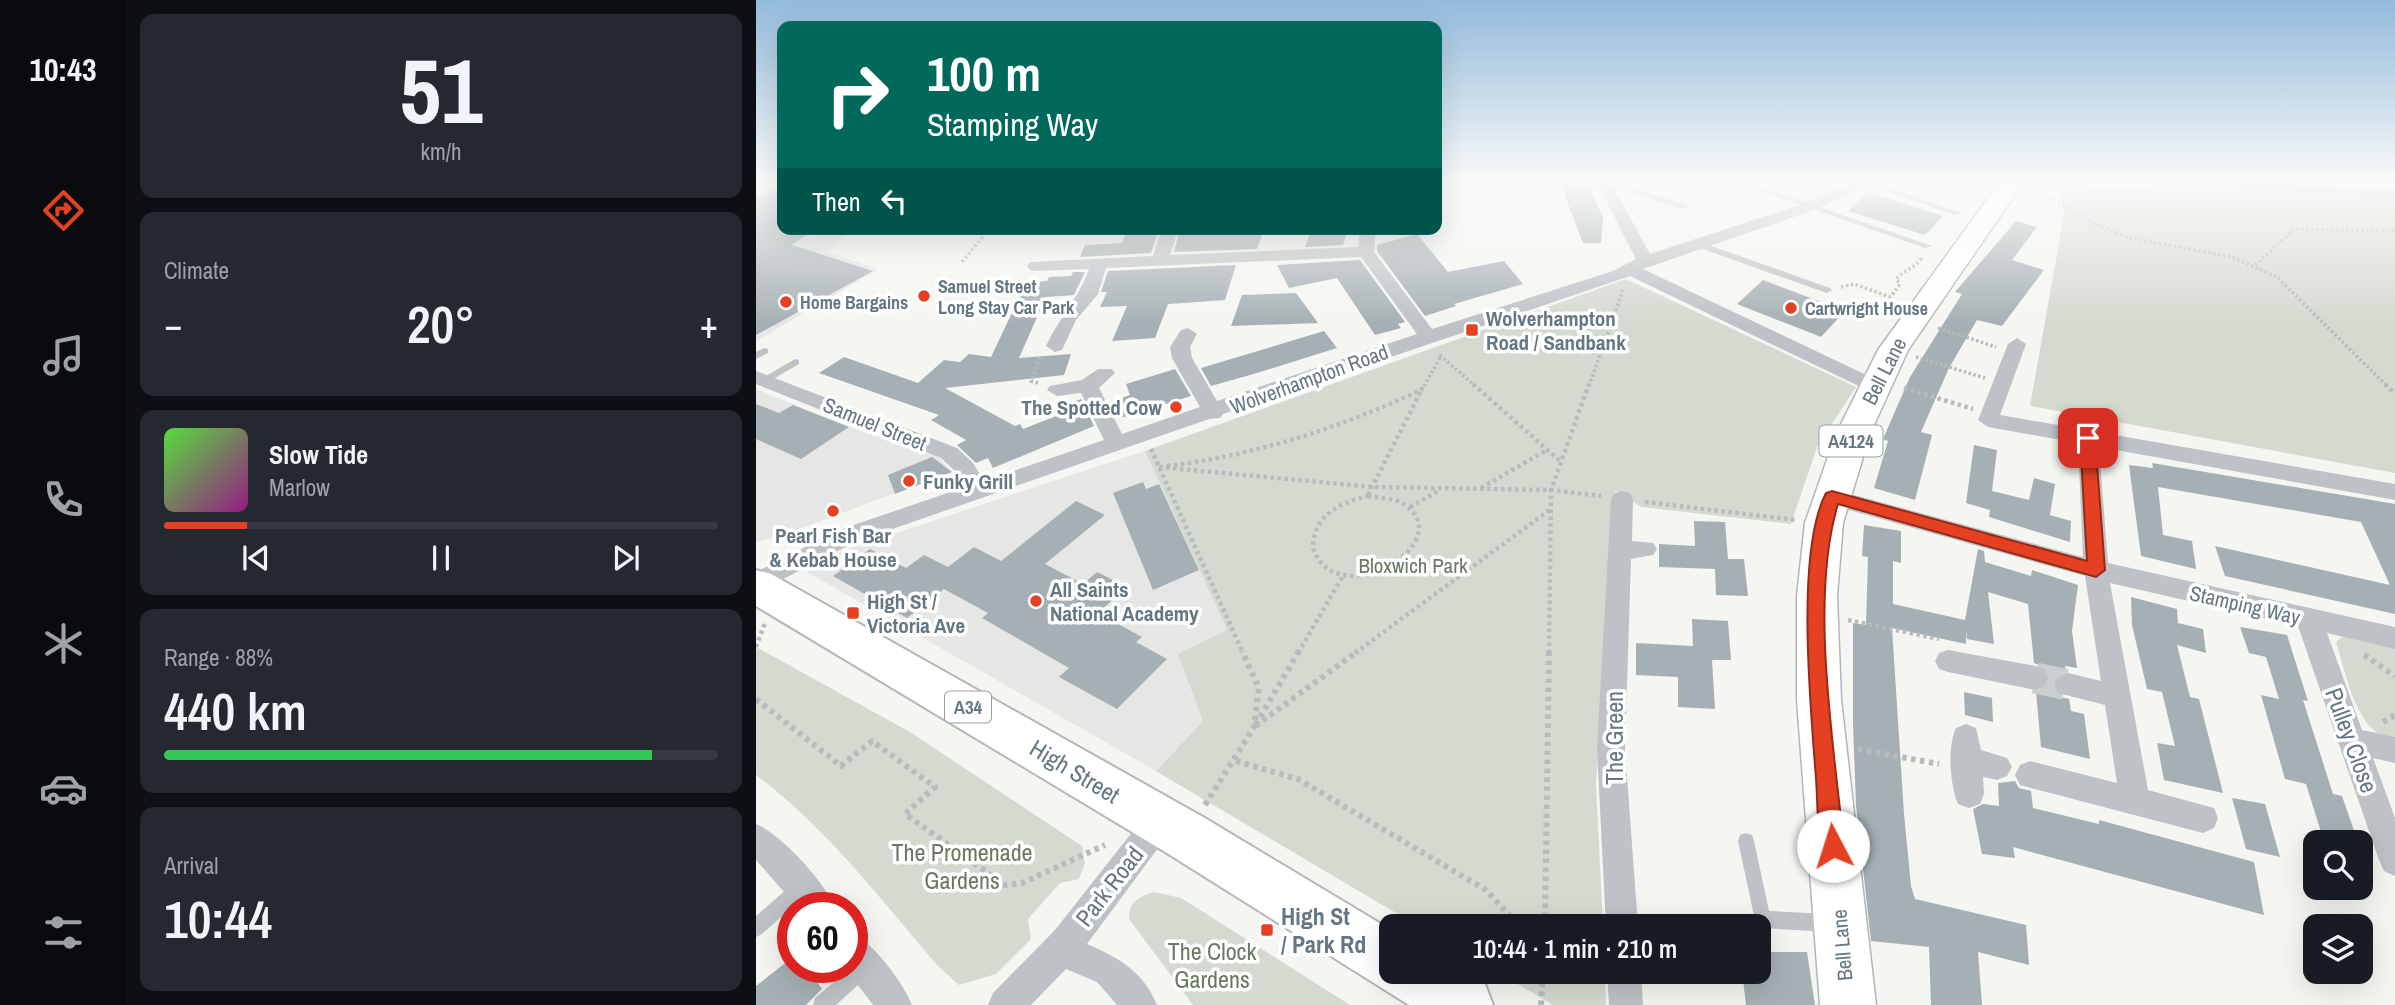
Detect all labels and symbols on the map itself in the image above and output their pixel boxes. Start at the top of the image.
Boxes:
place label: Samuel Street Long Stay Car Park [938,274,1075,320]
marker: Samuel Street Long Stay Car Park [916,288,932,304]
place label: Home Bargains [800,290,908,315]
marker: Home Bargains [778,294,794,310]
place label: Cartwright House [1805,296,1928,321]
marker: Cartwright House [1783,300,1799,316]
place label: Wolverhampton Road / Sandbank [1486,304,1626,357]
marker: Wolverhampton Road / Sandbank [1464,322,1480,338]
street label: Bell Lane [1855,332,1913,410]
street label: Wolverhampton Road [1226,337,1392,421]
street label: Samuel Street [819,390,931,458]
place label: The Spotted Cow [1021,393,1163,422]
marker: The Spotted Cow [1168,399,1184,415]
pin [2058,408,2118,468]
road number: A4124 [1820,426,1882,456]
place label: Funky Grill [923,467,1013,496]
marker: Funky Grill [901,473,917,489]
marker: Pearl Fish Bar & Kebab House [825,503,841,519]
place label: Pearl Fish Bar & Kebab House [769,521,897,574]
park label: Bloxwich Park [1358,551,1468,580]
place label: All Saints National Academy [1050,575,1199,628]
street label: Stamping Way [2187,578,2303,632]
place label: High St / Victoria Ave [867,587,965,640]
marker: All Saints National Academy [1028,593,1044,609]
marker: High St / Victoria Ave [845,605,861,621]
street label: Pulley Close [2318,683,2386,797]
street label: The Green [1598,691,1630,785]
road number: A34 [945,692,991,722]
street label: High Street [1024,732,1126,811]
position arrow [1796,809,1870,883]
park label: The Promenade Gardens [891,836,1033,896]
street label: Park Road [1068,840,1150,932]
speed limit sign: 60 [777,892,868,983]
place label: High St / Park Rd [1281,900,1366,960]
street label: Bell Lane [1824,908,1860,982]
marker: High St / Park Rd [1259,922,1275,938]
park label: The Clock Gardens [1168,935,1256,995]

